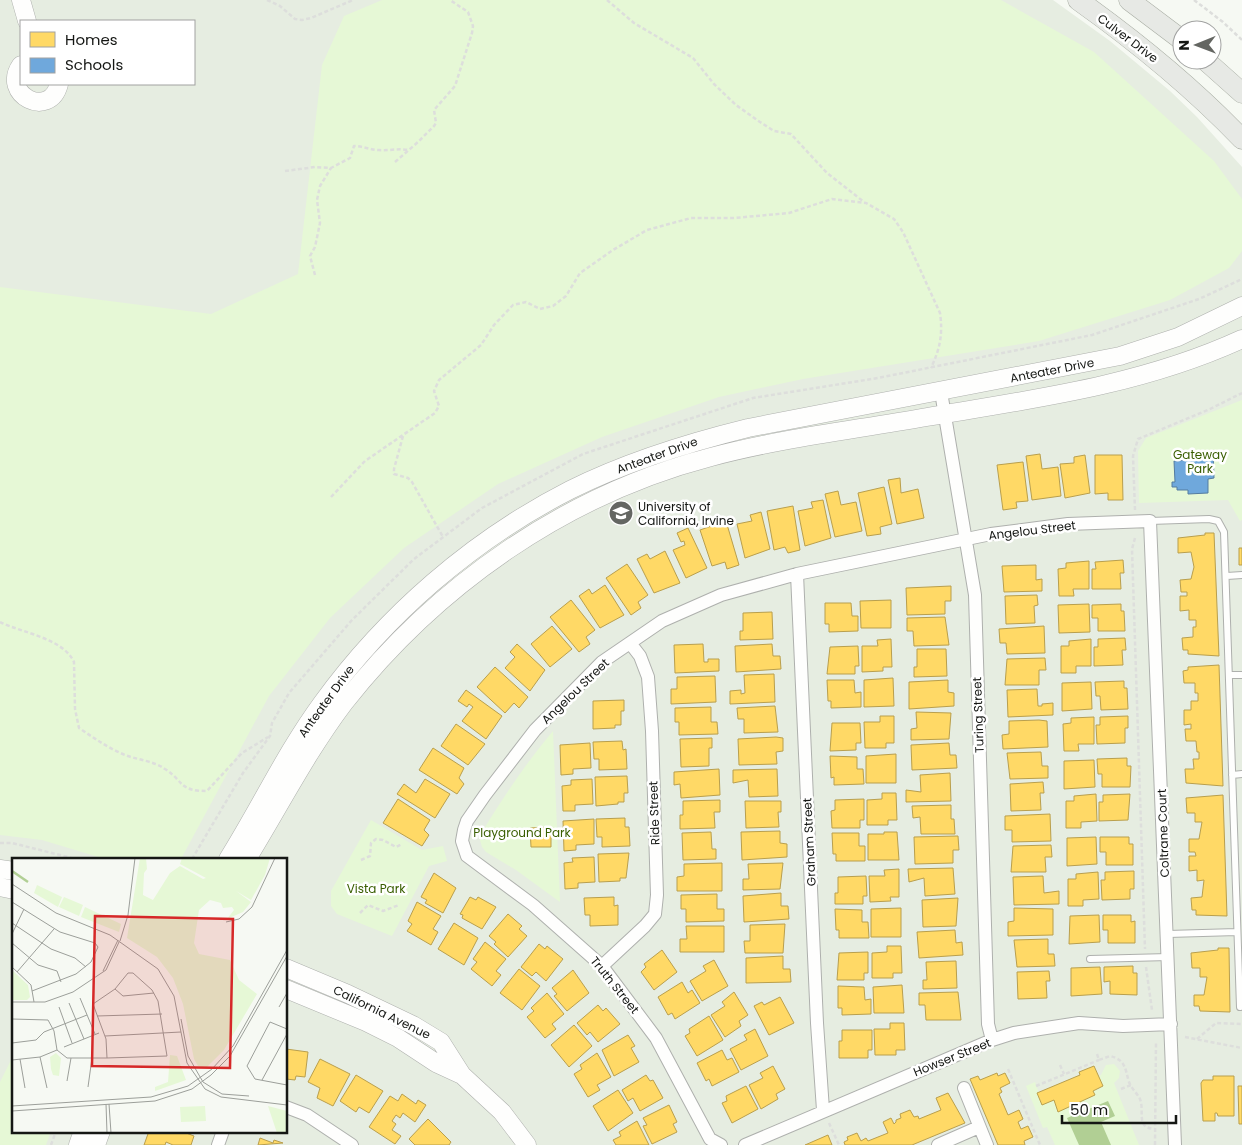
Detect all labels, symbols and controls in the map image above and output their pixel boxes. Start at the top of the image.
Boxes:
street label: Culver Drive [1094,10,1162,66]
legend [20,20,195,85]
north arrow [1172,20,1222,70]
text: Homes [65,29,118,50]
text: N [1174,40,1194,51]
text: Schools [65,54,123,75]
street label: Anteater Drive [1009,354,1095,386]
street label: Anteater Drive [614,432,700,478]
park label: Gateway Park [1173,446,1227,477]
place label: University of California, Irvine [638,498,734,529]
school or university icon: University of California, Irvine [608,500,634,526]
street label: Angelou Street [987,516,1077,544]
street label: Angelou Street [537,654,613,728]
street label: Anteater Drive [294,662,358,740]
street label: Turing Street [968,677,988,753]
street label: Ride Street [644,781,664,845]
street label: Coltrane Court [1153,788,1173,878]
street label: Graham Street [798,797,820,887]
park label: Playground Park [473,824,572,841]
inset map [12,858,288,1132]
park label: Vista Park [347,880,406,897]
street label: Truth Street [587,953,643,1017]
street label: California Avenue [330,981,434,1043]
street label: Howser Street [911,1034,993,1080]
scale bar [1062,1092,1176,1124]
text: 50 m [1070,1099,1108,1120]

